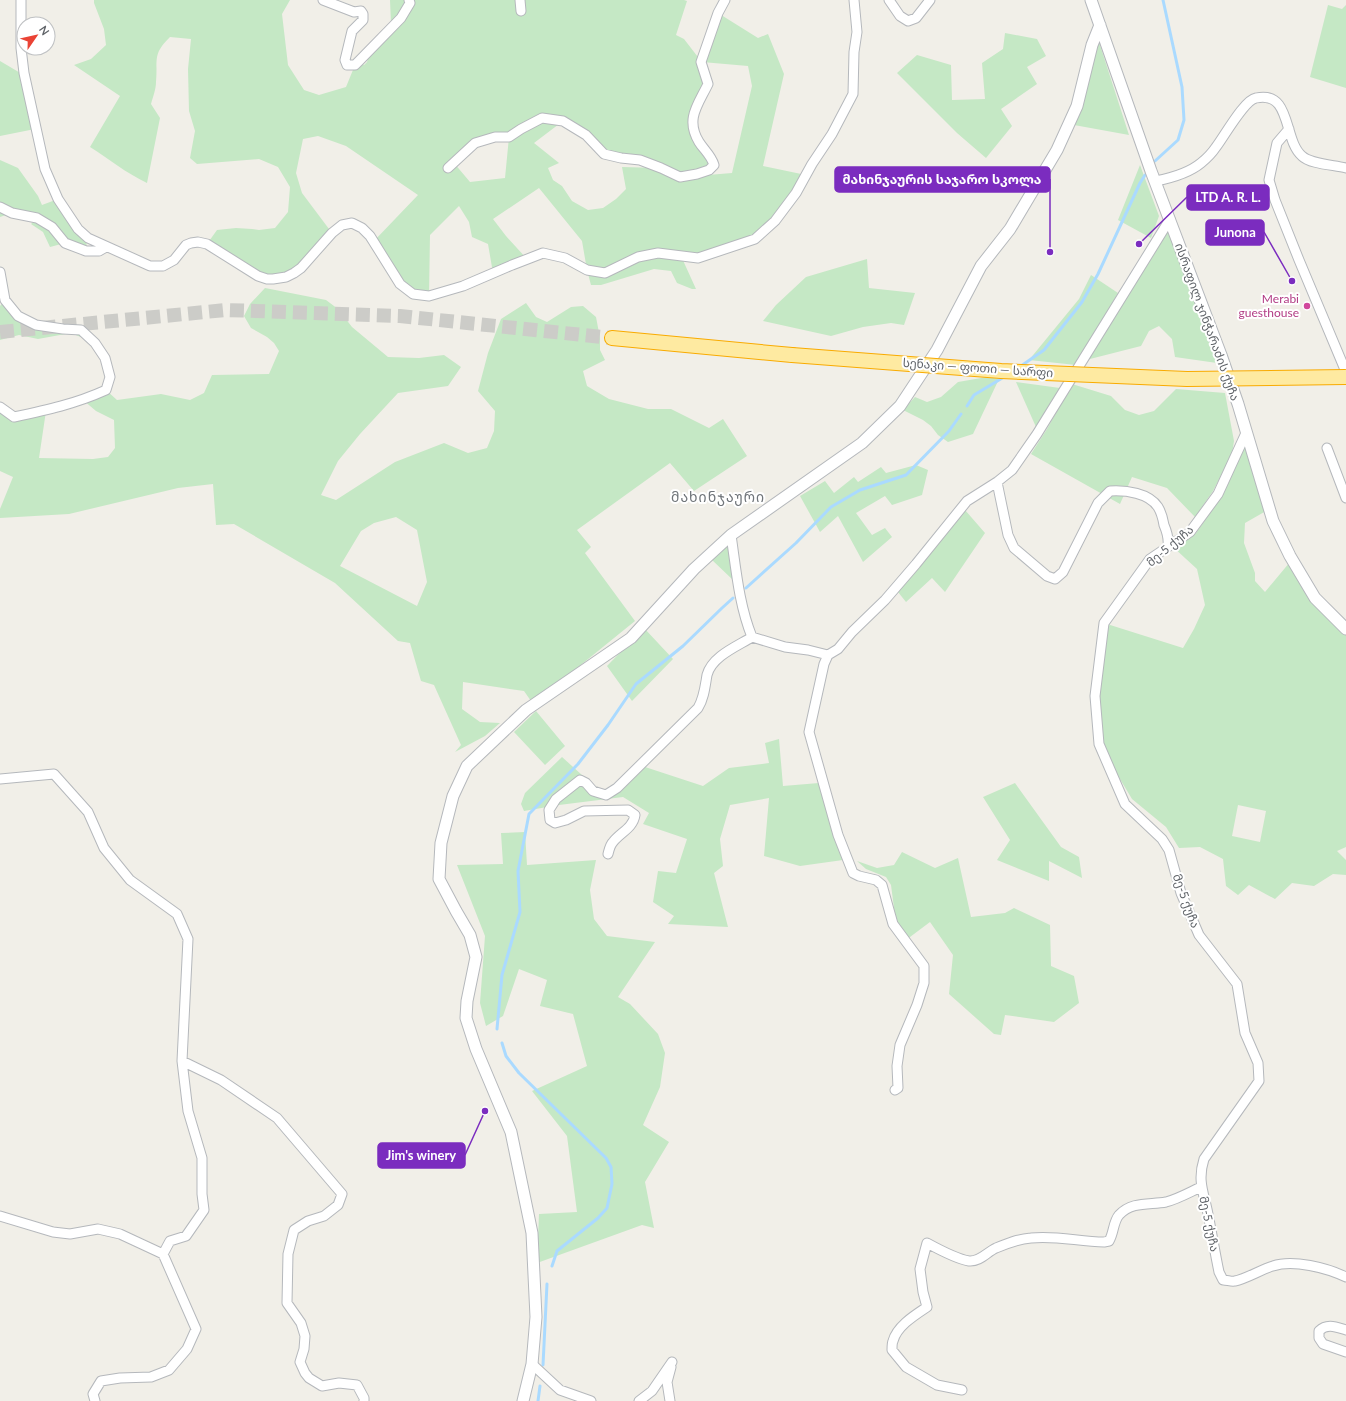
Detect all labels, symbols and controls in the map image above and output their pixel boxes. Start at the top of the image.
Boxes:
north arrow [16,16,56,56]
text: N [37,23,52,37]
callout: მახინჯაურის საჯარო სკოლა [835,167,1050,192]
text: მახინჯაურის საჯარო სკოლა [843,171,1041,188]
callout: LTD A. R. L. [1187,185,1269,210]
text: LTD A. R. L. [1195,189,1261,205]
callout: Junona [1206,220,1264,245]
text: Junona [1214,224,1256,240]
street label: ისრაფილ ჯინჭარაძის ქუჩა [1171,241,1243,403]
place label: Merabi guesthouse [1239,291,1299,320]
marker: Merabi guesthouse [1302,301,1312,311]
street label: სენაკი — ფოთი — სარფი [902,355,1054,380]
district label: მახინჯაური [671,488,765,506]
street label: მე-5 ქუჩა [1143,522,1196,570]
street label: მე-5 ქუჩა [1170,872,1203,930]
callout: Jim's winery [378,1143,465,1168]
text: Jim's winery [386,1147,456,1163]
street label: მე-5 ქუჩა [1196,1195,1223,1253]

